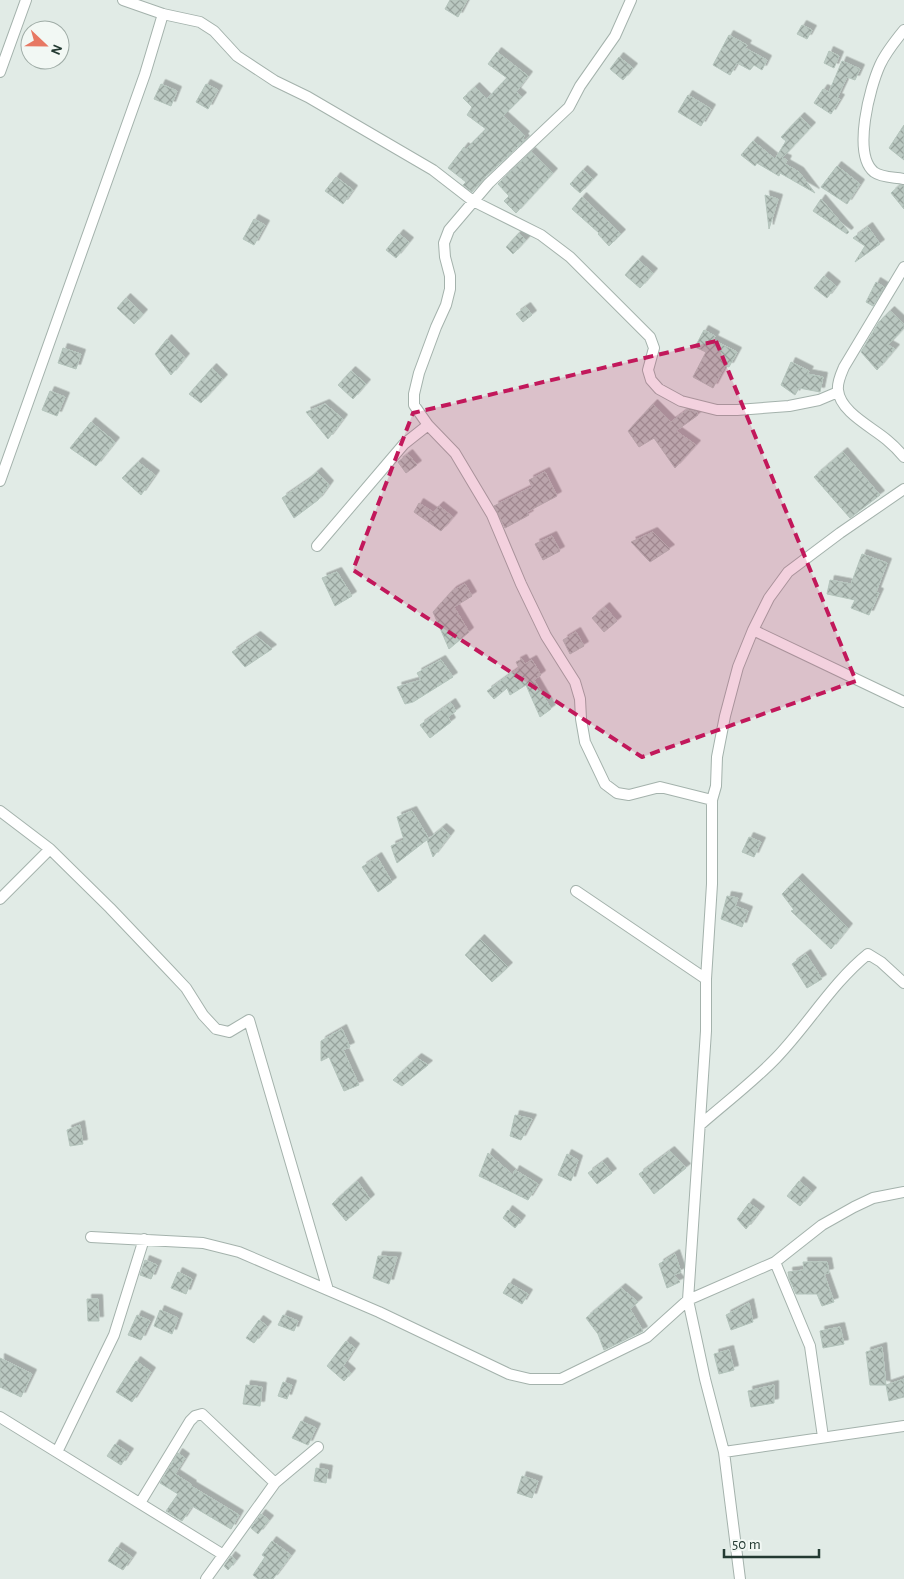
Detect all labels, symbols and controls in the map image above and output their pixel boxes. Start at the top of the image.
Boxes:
north arrow [20,20,70,70]
text: N [48,42,64,57]
scale bar [724,1526,819,1558]
text: 50 m [732,1537,761,1552]

